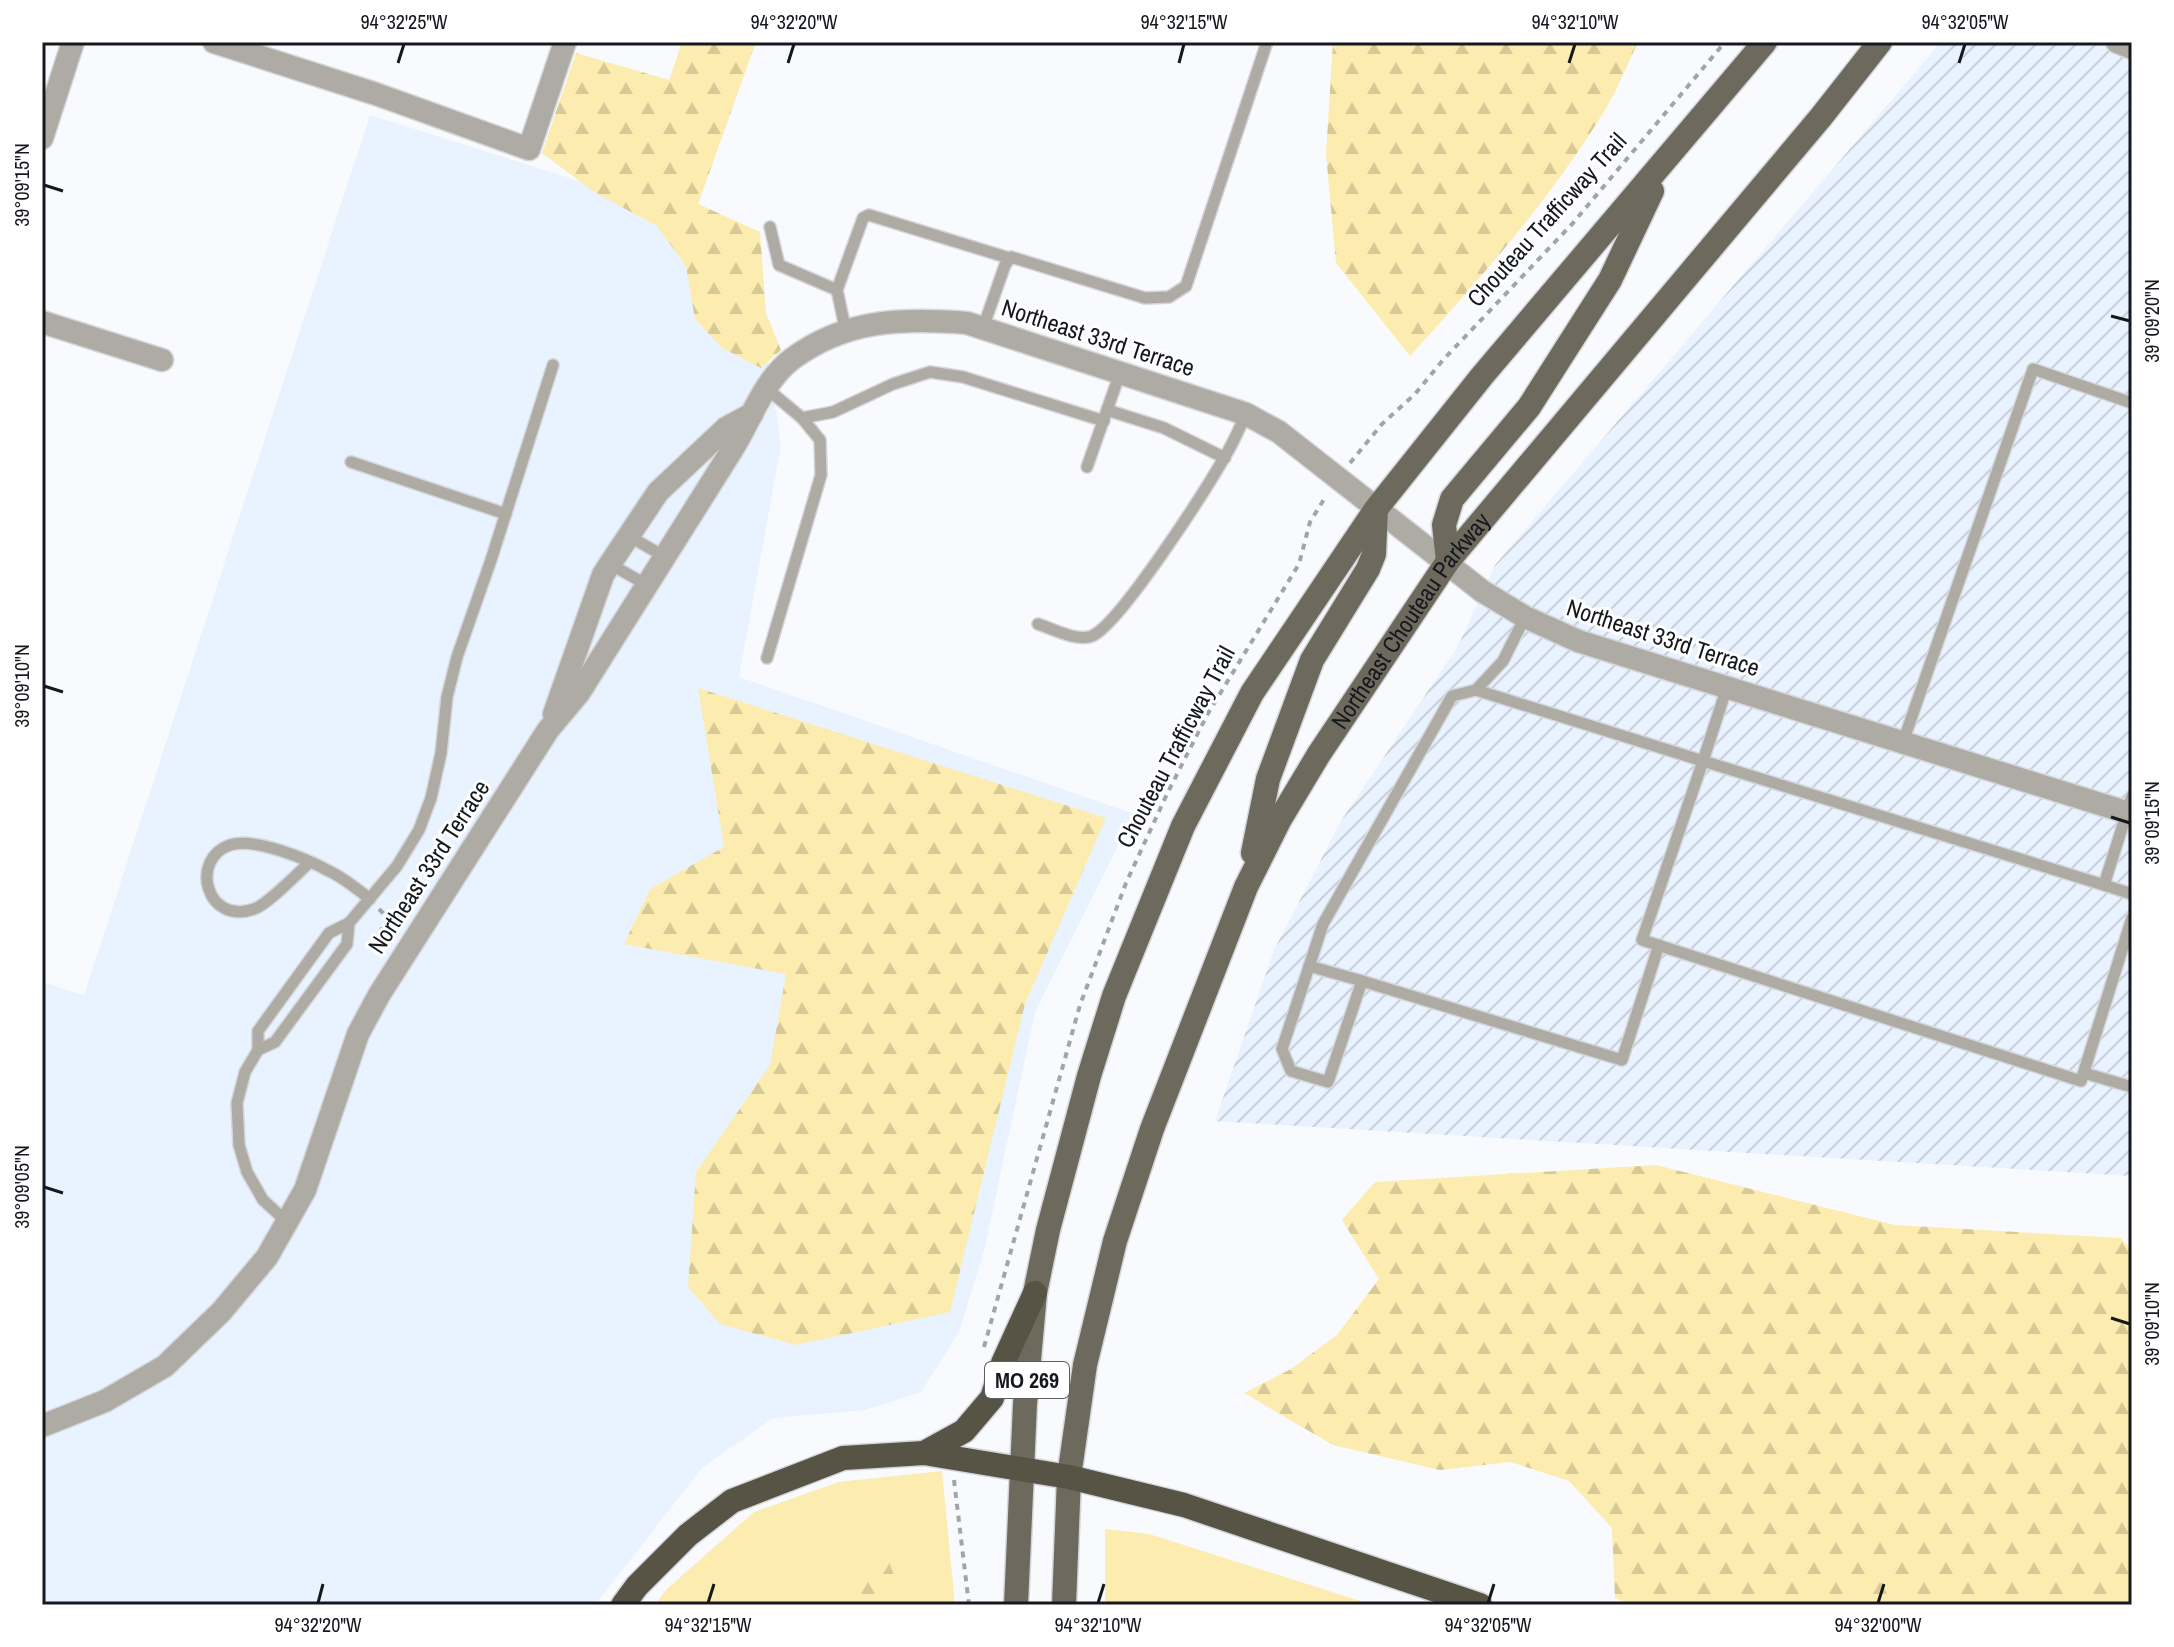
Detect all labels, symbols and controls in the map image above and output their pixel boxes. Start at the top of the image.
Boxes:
text: 94°32'25"W [360,8,448,35]
text: 94°32'20"W [750,8,838,35]
text: 94°32'15"W [1140,8,1228,35]
text: 94°32'10"W [1531,8,1619,35]
text: 94°32'05"W [1921,8,2009,35]
street label: Chouteau Trafficway Trail [1459,125,1633,313]
text: 39°09'15"N [8,143,35,227]
text: 39°09'20"N [2138,279,2165,363]
street label: Northeast 33rd Terrace [998,291,1199,383]
street label: Northeast Chouteau Parkway [1323,505,1497,735]
street label: Northeast 33rd Terrace [1563,591,1764,683]
street label: Chouteau Trafficway Trail [1108,640,1242,853]
text: 39°09'10"N [8,644,35,728]
street label: Northeast 33rd Terrace [360,773,496,959]
text: 39°09'15"N [2138,781,2165,865]
text: 39°09'05"N [8,1145,35,1229]
text: 39°09'10"N [2138,1282,2165,1366]
road number: MO 269 [985,1362,1069,1398]
text: 94°32'20"W [274,1611,362,1638]
text: 94°32'15"W [664,1611,752,1638]
text: 94°32'10"W [1054,1611,1142,1638]
text: 94°32'05"W [1444,1611,1532,1638]
text: 94°32'00"W [1834,1611,1922,1638]

